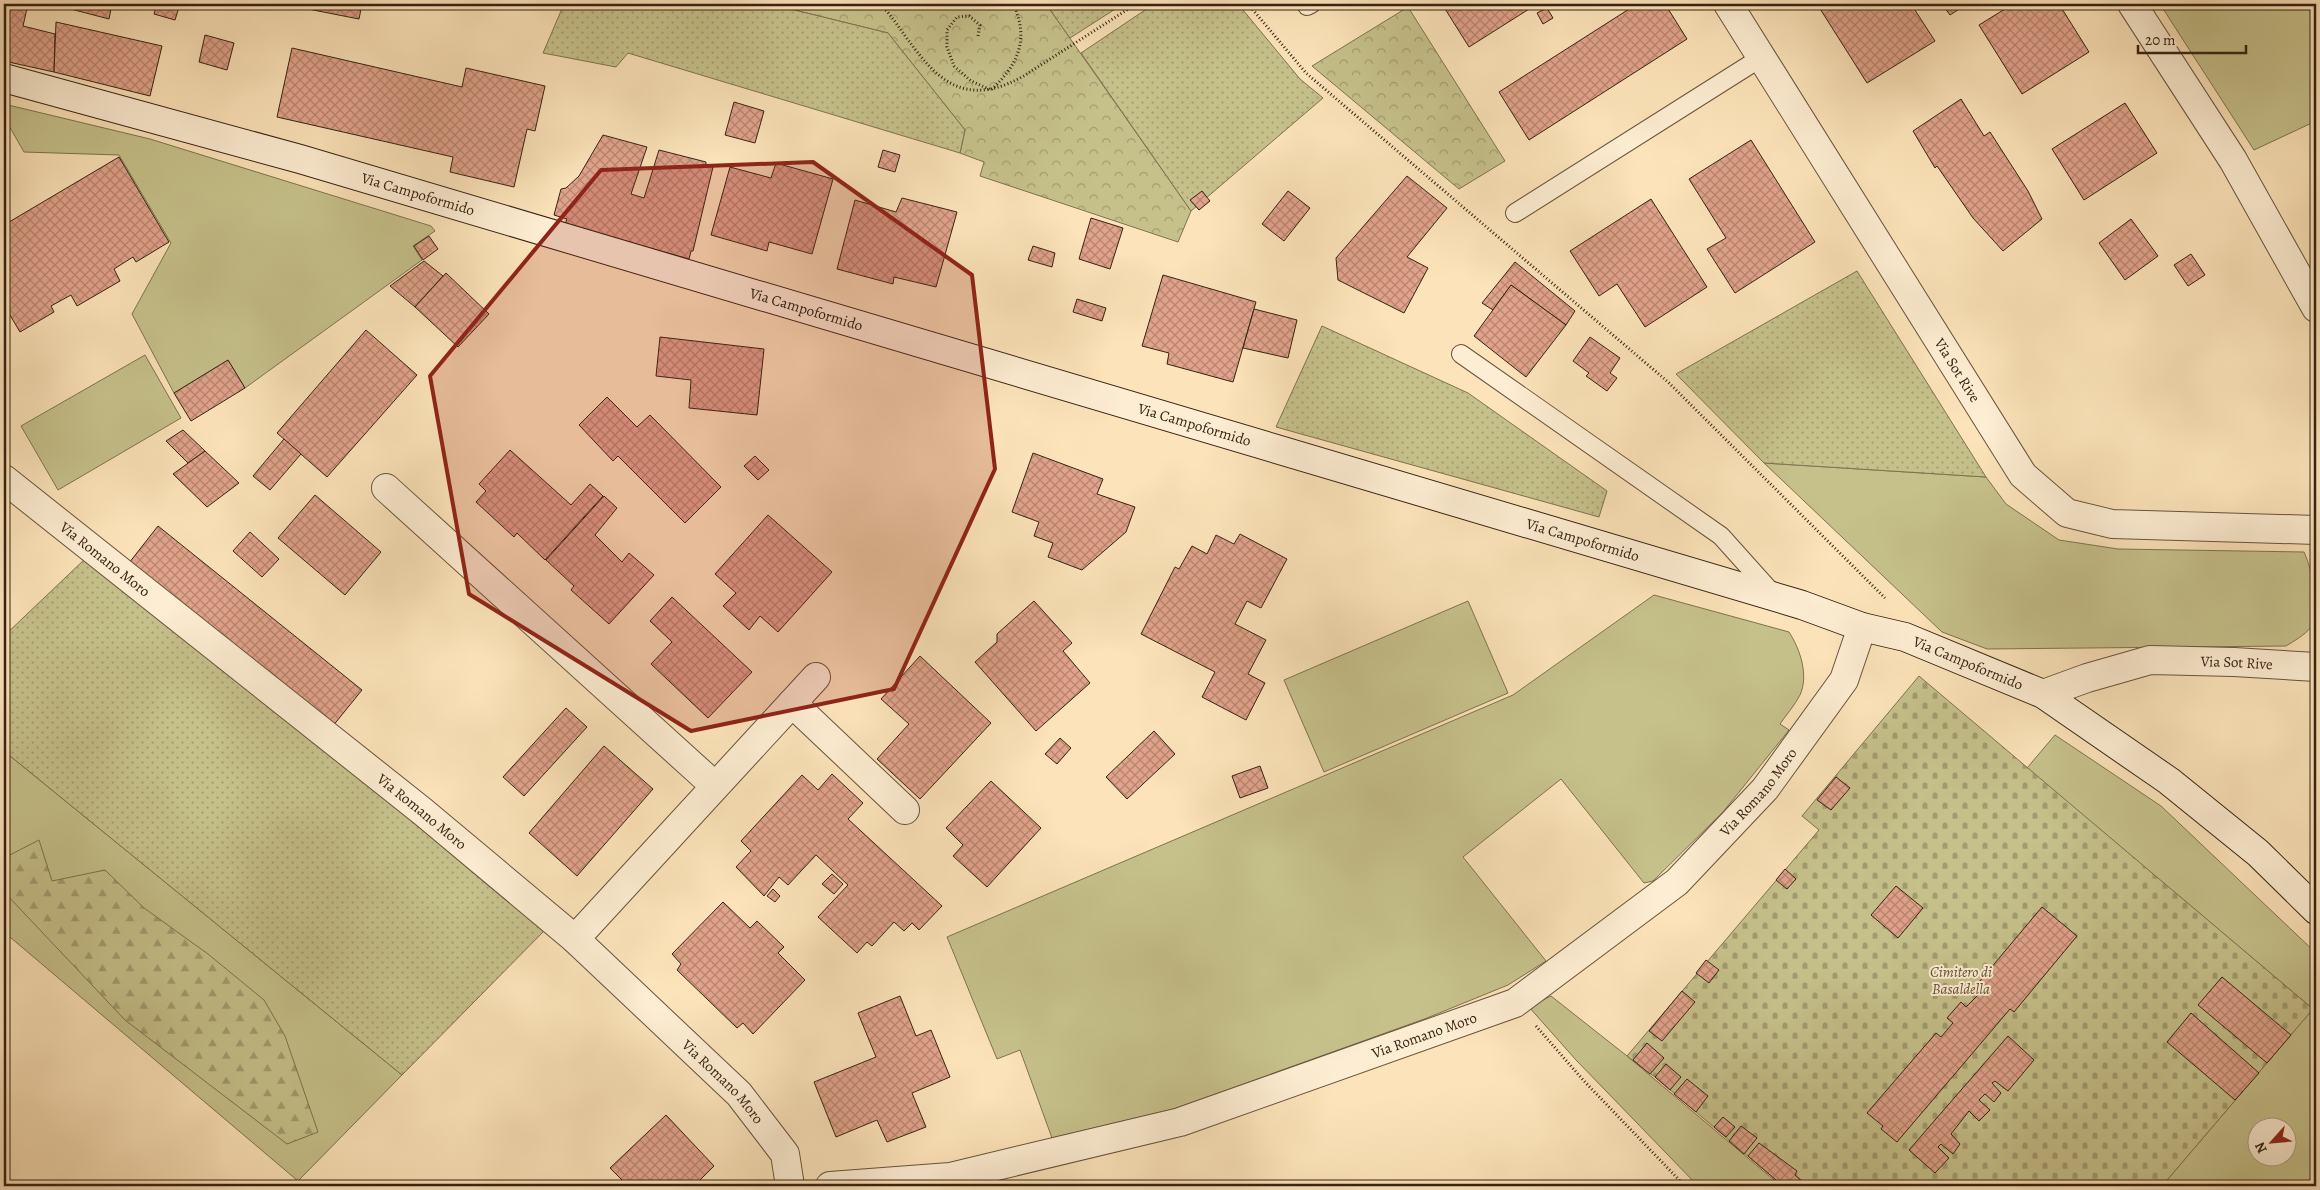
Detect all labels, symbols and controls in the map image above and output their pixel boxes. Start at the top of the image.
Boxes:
scale bar [2138,22,2245,54]
text: 20 m [2145,30,2176,50]
street label: Via Campoformido [358,167,477,220]
street label: Via Campoformido [746,283,865,336]
street label: Via Sot Rive [1929,333,1985,406]
street label: Via Campoformido [1135,398,1254,451]
street label: Via Campoformido [1523,513,1642,566]
street label: Via Romano Moro [55,517,154,601]
street label: Via Campoformido [1909,631,2026,695]
street label: Via Sot Rive [2199,651,2274,674]
street label: Via Romano Moro [1715,744,1802,841]
street label: Via Romano Moro [372,768,471,854]
park label: Cimitero di Basaldella [1930,962,1992,999]
street label: Via Romano Moro [1368,1007,1479,1063]
street label: Via Romano Moro [677,1035,768,1128]
north arrow [2248,1118,2298,1168]
text: N [2250,1139,2272,1157]

